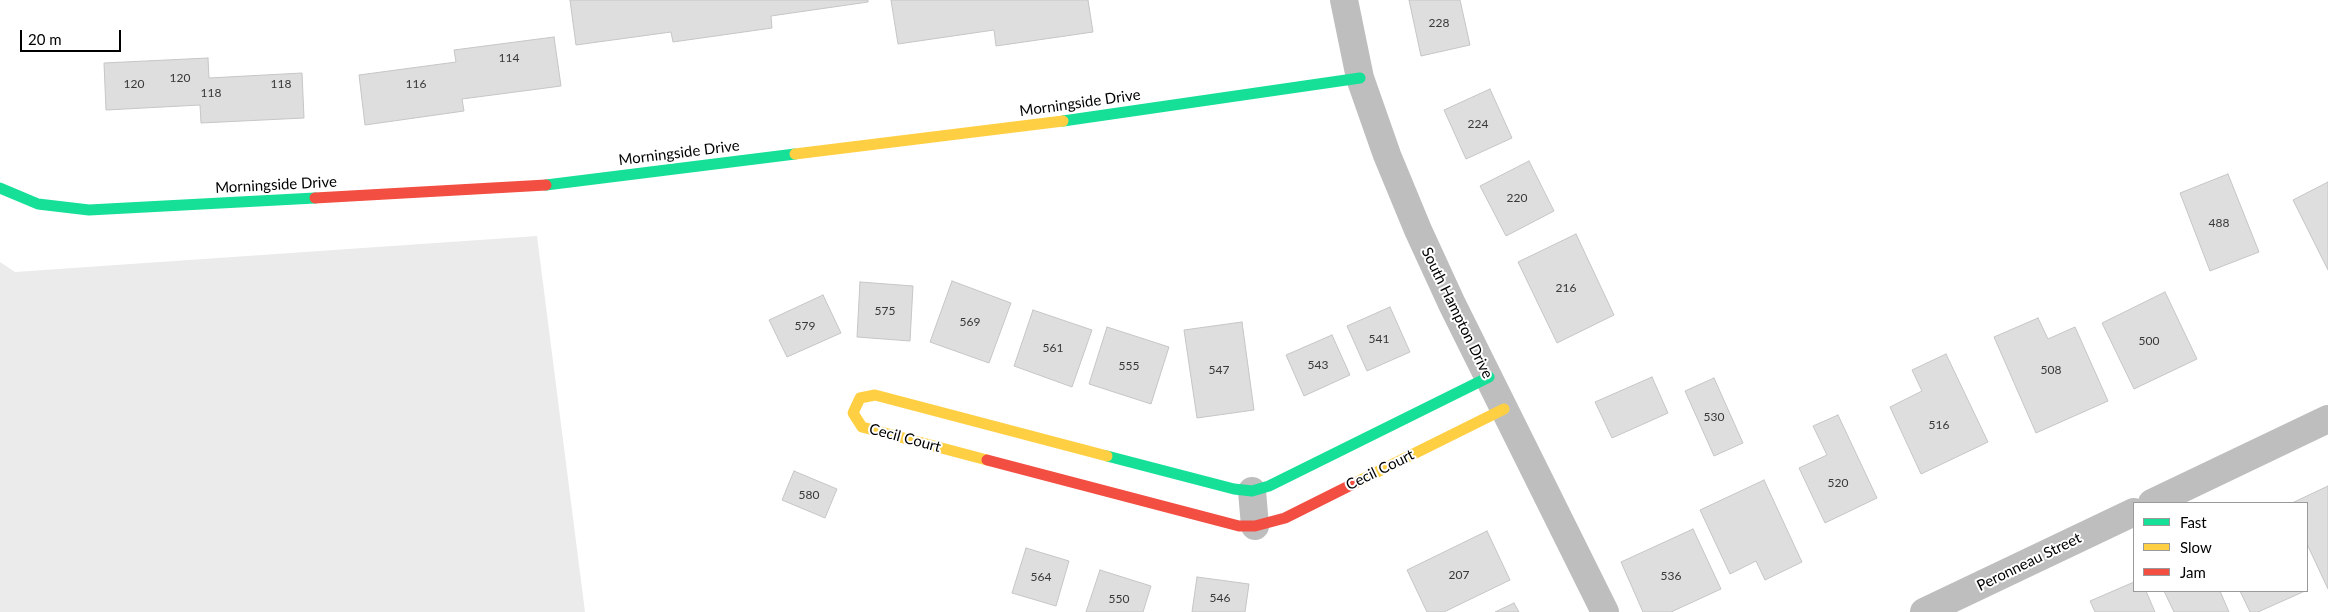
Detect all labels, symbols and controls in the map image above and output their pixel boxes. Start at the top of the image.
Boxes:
house number: 228 [1429,16,1449,30]
scale bar [22,20,124,52]
text: 20 m [28,30,62,48]
house number: 114 [499,51,519,65]
house number: 120 [170,71,190,85]
house number: 120 [124,77,144,91]
house number: 118 [271,77,291,91]
house number: 116 [406,77,426,91]
house number: 118 [201,86,221,100]
street label: Morningside Drive [1018,86,1142,120]
house number: 224 [1468,117,1488,131]
street label: Morningside Drive [617,137,741,169]
street label: Morningside Drive [215,173,337,197]
house number: 220 [1507,191,1527,205]
house number: 488 [2209,216,2229,230]
street label: South Hampton Drive [1417,244,1497,382]
house number: 216 [1556,281,1576,295]
house number: 575 [875,304,895,318]
house number: 569 [960,315,980,329]
house number: 579 [795,319,815,333]
house number: 541 [1369,332,1389,346]
house number: 500 [2139,334,2159,348]
house number: 561 [1043,341,1063,355]
house number: 543 [1308,358,1328,372]
house number: 555 [1119,359,1139,373]
house number: 547 [1209,363,1229,377]
house number: 508 [2041,363,2061,377]
house number: 530 [1704,410,1724,424]
house number: 516 [1929,418,1949,432]
street label: Cecil Court [867,420,943,456]
street label: Cecil Court [1343,446,1417,494]
house number: 520 [1828,476,1848,490]
house number: 580 [799,488,819,502]
legend [2133,502,2308,592]
text: Fast [2180,513,2207,531]
street label: Peronneau Street [1974,529,2084,595]
text: Slow [2180,538,2212,556]
text: Jam [2180,563,2206,581]
house number: 207 [1449,568,1469,582]
house number: 536 [1661,569,1681,583]
house number: 564 [1031,570,1051,584]
house number: 546 [1210,591,1230,605]
house number: 550 [1109,592,1129,606]

